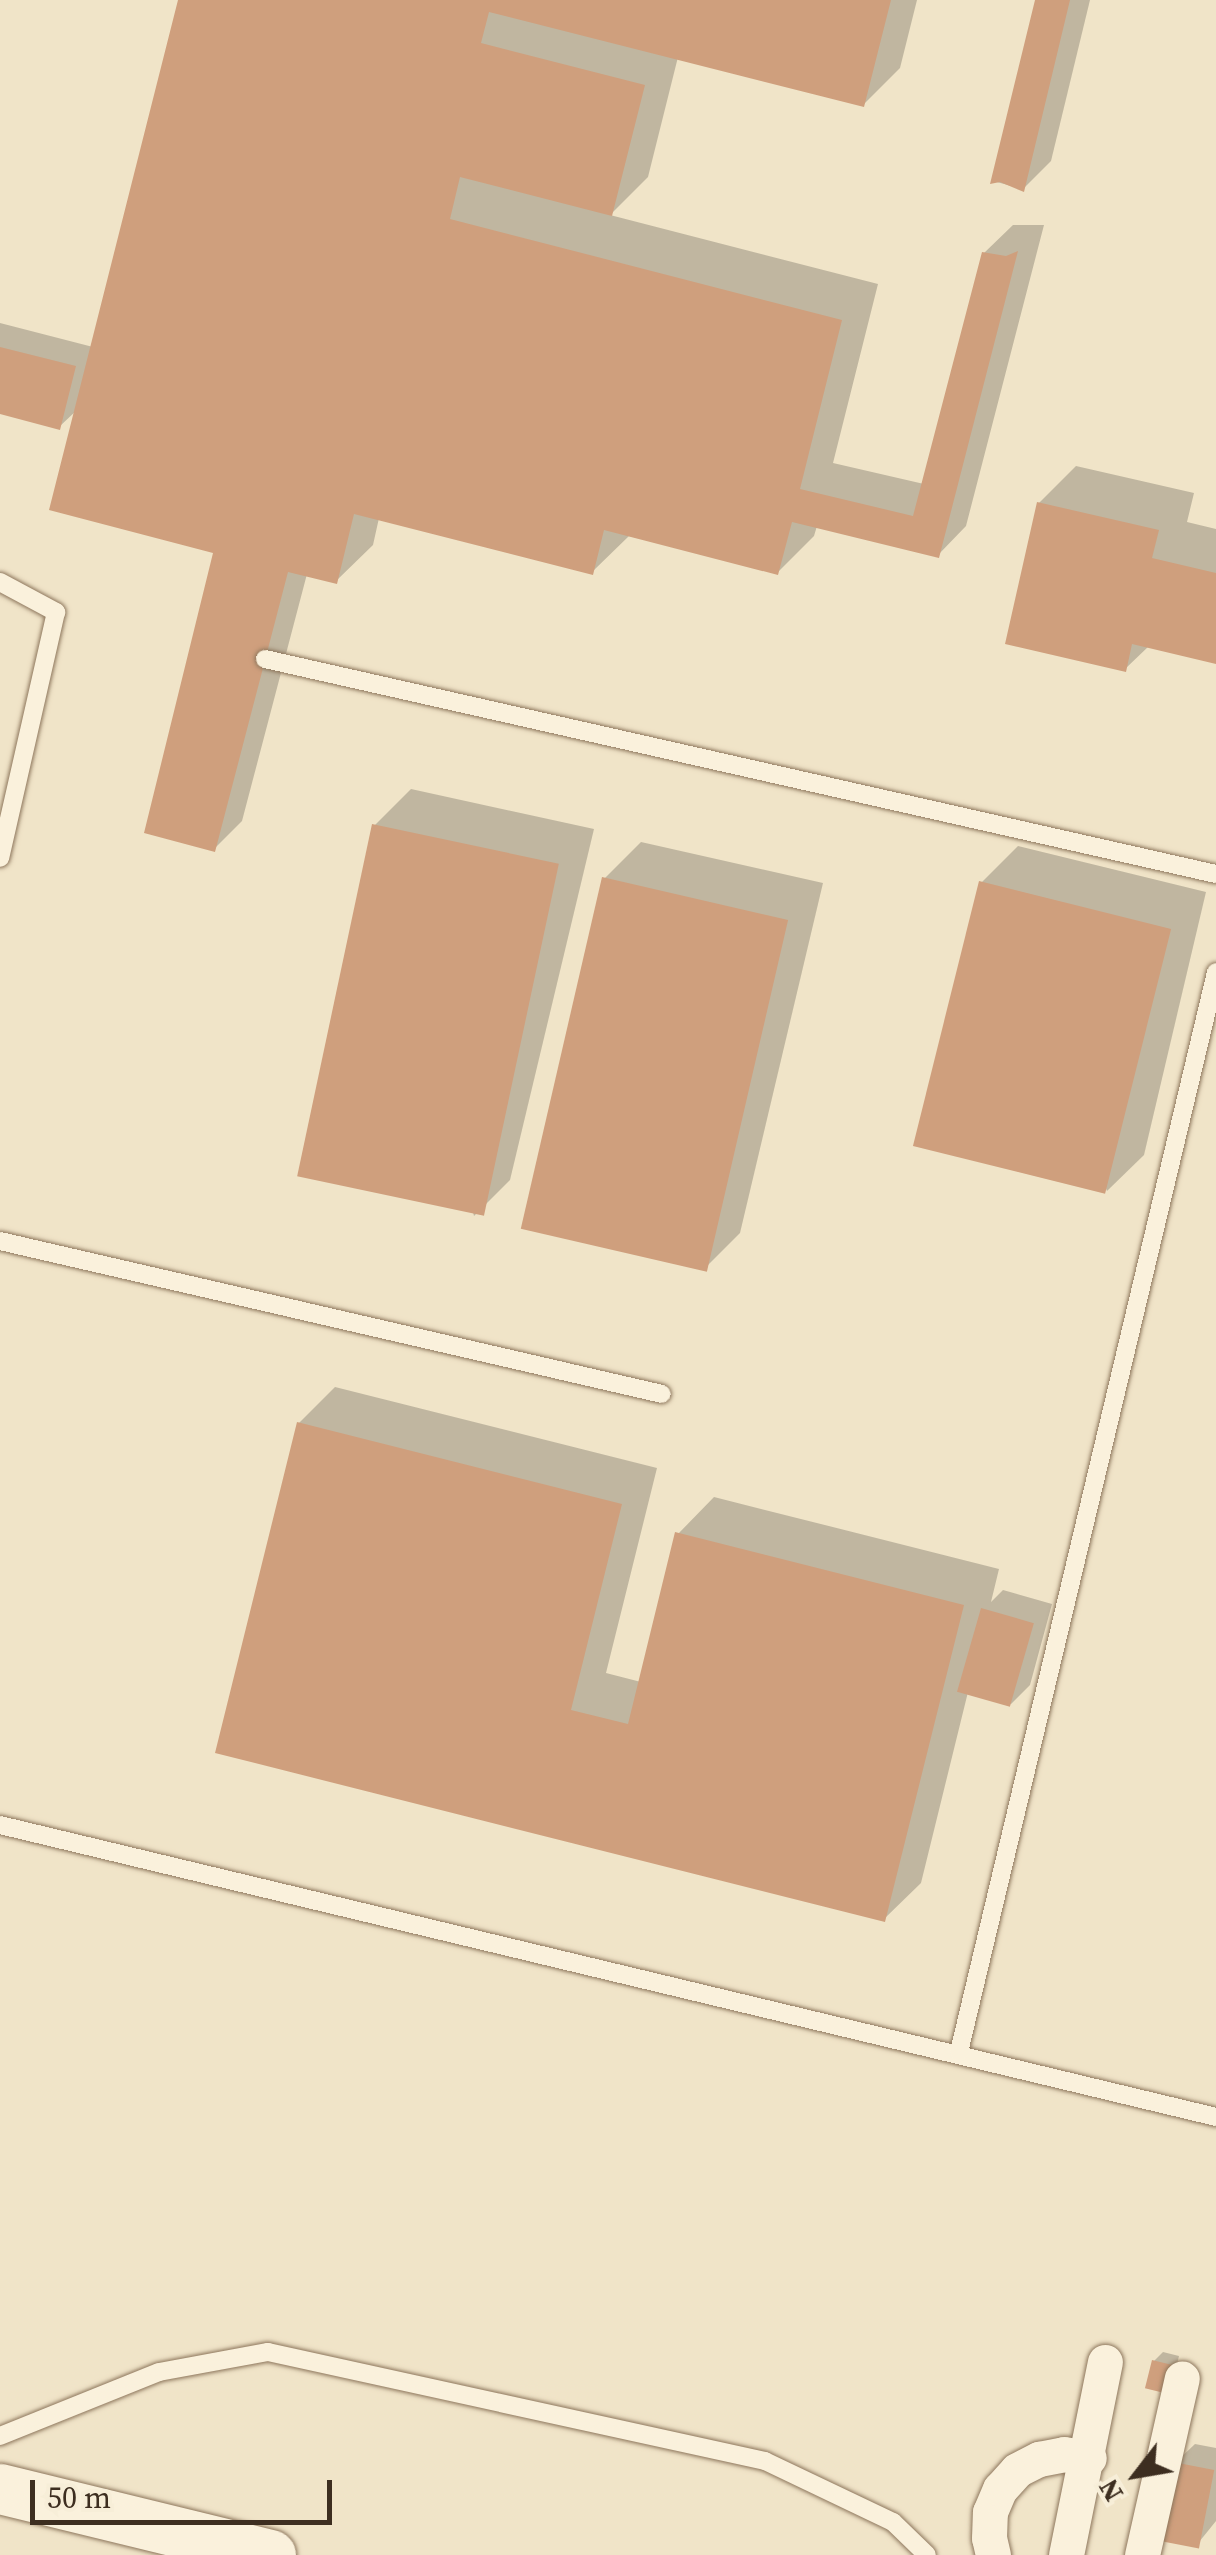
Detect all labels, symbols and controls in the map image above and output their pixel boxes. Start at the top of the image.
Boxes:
north arrow [1086,2425,1186,2525]
scale bar [35,2460,338,2522]
text: N [1089,2472,1132,2509]
text: 50 m [47,2477,111,2518]

